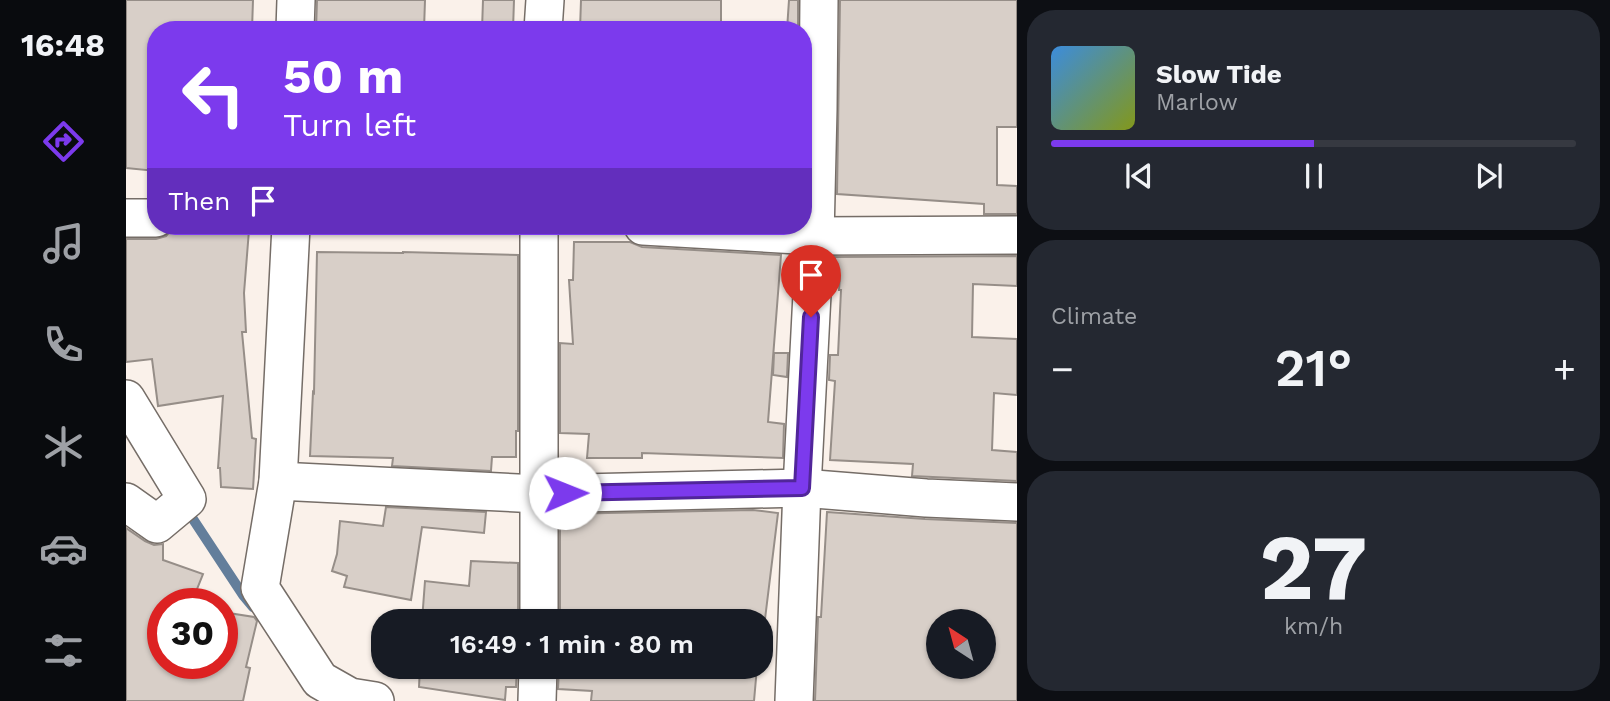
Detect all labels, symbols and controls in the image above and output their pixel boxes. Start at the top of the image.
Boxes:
text: 16:48 [21,26,105,64]
text: 50 m [283,47,403,105]
icon: left [168,49,259,140]
text: Slow Tide [1156,59,1282,89]
text: Marlow [1156,89,1238,116]
text: Turn left [283,106,416,144]
icon: directions [39,117,88,166]
icon: previous [1120,157,1158,195]
icon: pause [1295,157,1333,195]
icon: next [1470,157,1508,195]
icon: arrive [244,182,282,220]
text: Then [168,186,230,216]
icon: music [39,219,88,268]
pin [781,245,841,317]
icon: arrive [792,256,830,294]
text: Climate [1051,303,1137,330]
icon: phone [39,320,88,369]
text: 21° [1275,338,1352,399]
text: − [1051,347,1074,391]
text: + [1553,347,1576,391]
icon: climate [39,422,88,471]
position arrow [528,456,602,530]
text: 27 [1260,514,1367,621]
icon: car [39,524,88,573]
speed limit sign: 30 [147,588,238,679]
north arrow [926,609,996,679]
map controls [926,609,996,679]
text: km/h [1284,613,1343,640]
icon: filters [39,626,88,675]
text: 16:49 · 1 min · 80 m [450,629,694,659]

